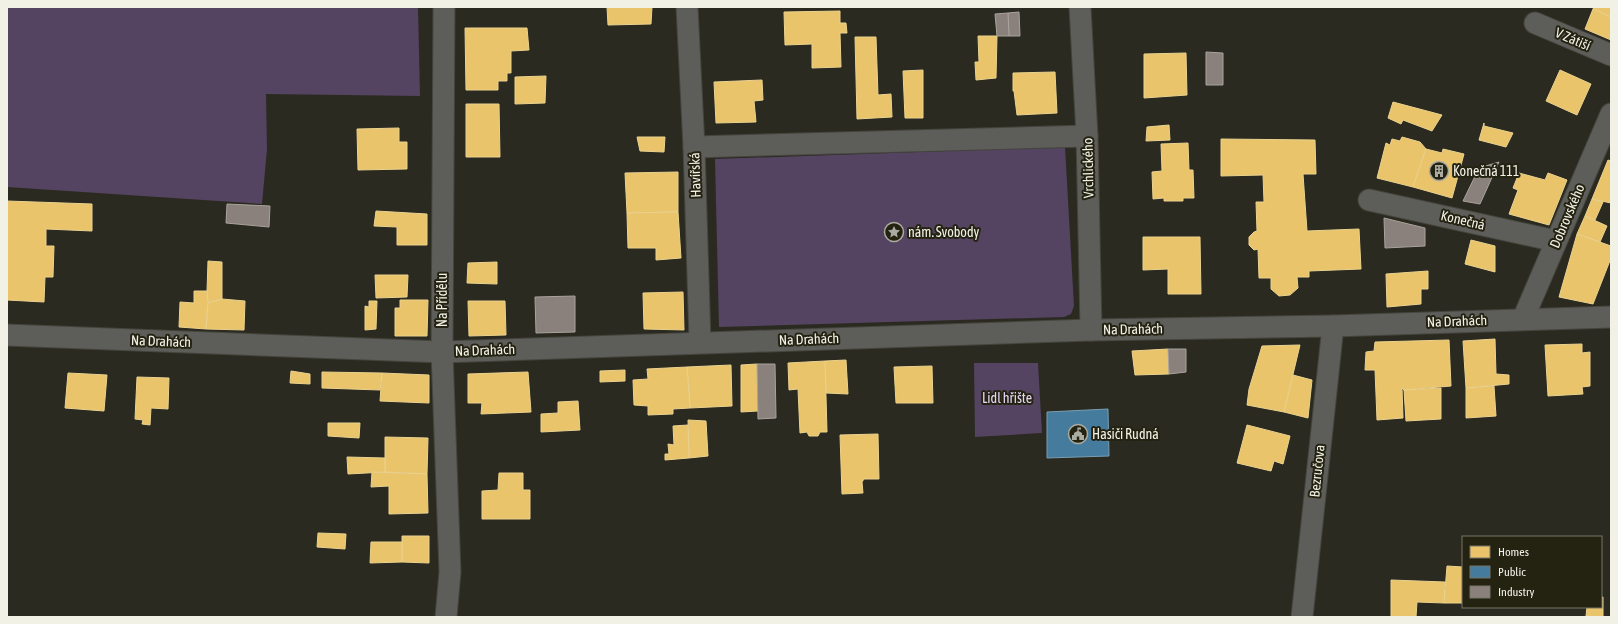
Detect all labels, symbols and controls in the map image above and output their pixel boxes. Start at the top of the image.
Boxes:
street label: V Zátiší [1553,24,1593,54]
street label: Vrchlického [1079,138,1097,198]
street label: Havířská [686,152,704,198]
building icon: Konečná 111 [1428,160,1450,182]
place label: Konečná 111 [1453,163,1519,179]
street label: Dobrovského [1546,182,1588,250]
street label: Konečná [1439,207,1487,233]
place icon: nám. Svobody [883,221,905,243]
place label: nám. Svobody [908,224,980,240]
street label: Na Přídělu [434,273,450,327]
street label: Na Drahách [1427,312,1487,330]
street label: Na Drahách [1103,320,1163,338]
street label: Na Drahách [779,330,839,348]
street label: Na Drahách [131,332,191,350]
street label: Na Drahách [455,341,515,359]
park label: Lidl hřište [982,390,1032,406]
public building icon: Hasiči Rudná [1067,423,1089,445]
place label: Hasiči Rudná [1092,426,1159,442]
street label: Bezručova [1306,444,1328,498]
legend [1462,536,1602,608]
text: Homes [1498,545,1529,559]
text: Public [1498,565,1526,579]
text: Industry [1498,585,1535,599]

